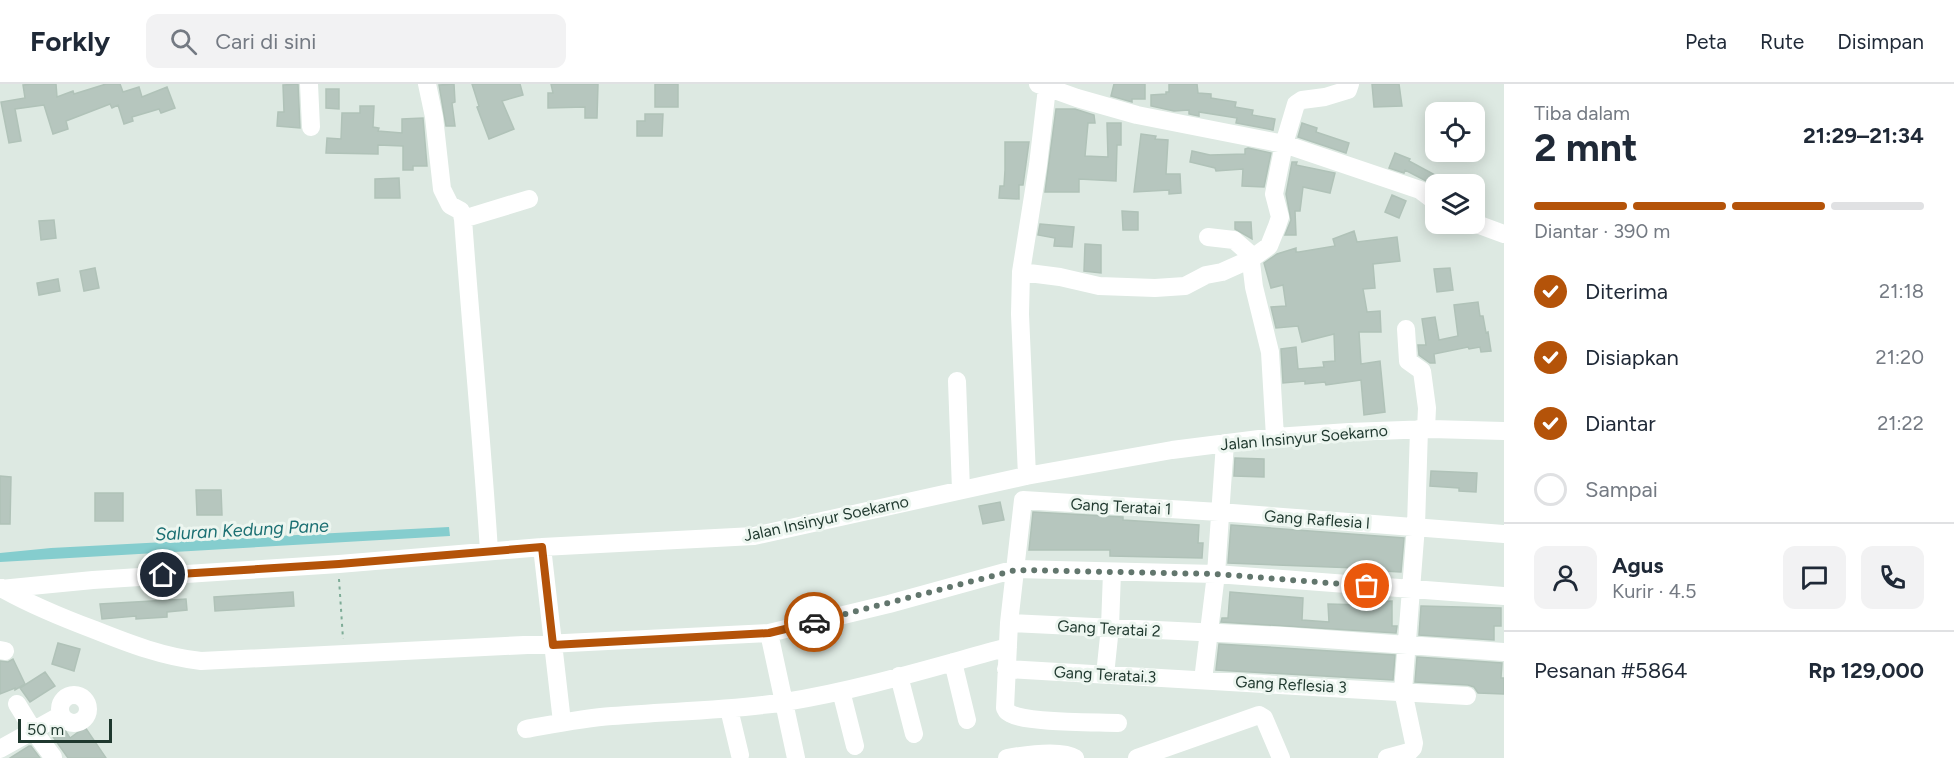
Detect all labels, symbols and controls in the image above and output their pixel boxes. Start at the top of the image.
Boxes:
search box [146,14,566,68]
text: Forkly [30,24,110,58]
icon: search [167,25,200,58]
text: Cari di sini [215,28,316,55]
text: Peta [1685,29,1727,54]
text: Rute [1760,29,1804,54]
text: Disimpan [1837,29,1924,54]
text: Tiba dalam [1534,101,1630,125]
map controls [1425,102,1485,234]
button: locate [1425,102,1485,162]
text: 21:29–21:34 [1803,122,1924,149]
text: 2 mnt [1534,124,1638,171]
button: layers [1425,174,1485,234]
text: Diantar · 390 m [1534,219,1670,243]
icon: check [1534,275,1567,308]
text: Diterima [1585,278,1668,305]
text: 21:18 [1879,279,1924,303]
icon: check [1534,341,1567,374]
text: Disiapkan [1585,344,1679,371]
text: 21:20 [1876,345,1924,369]
icon: check [1534,407,1567,440]
text: Diantar [1585,410,1656,437]
text: 21:22 [1877,411,1924,435]
street label: Jalan Insinyur Soekarno [1219,421,1389,454]
text: Sampai [1585,476,1658,503]
street label: Jalan Insinyur Soekarno [742,492,910,545]
street label: Gang Teratai 1 [1070,494,1172,519]
street label: Gang Raflesia l [1264,506,1370,533]
water label: Saluran Kedung Pane [155,514,330,546]
button: person [1534,546,1597,609]
button: chat [1783,546,1846,609]
button: phone [1861,546,1924,609]
pin [137,549,188,600]
text: Agus [1612,552,1663,579]
icon: home [146,558,179,591]
pin [1341,560,1392,611]
icon: bag [1350,569,1383,602]
text: Kurir · 4.5 [1612,579,1697,603]
courier [784,592,844,652]
icon: car [798,606,831,639]
street label: Gang Teratai 2 [1057,616,1161,641]
text: Pesanan #5864 [1534,657,1687,684]
text: Rp 129,000 [1808,657,1924,684]
street label: Gang Teratai.3 [1053,662,1157,687]
street label: Gang Reflesia 3 [1235,672,1347,697]
scale bar [18,716,112,744]
text: 50 m [27,720,64,739]

